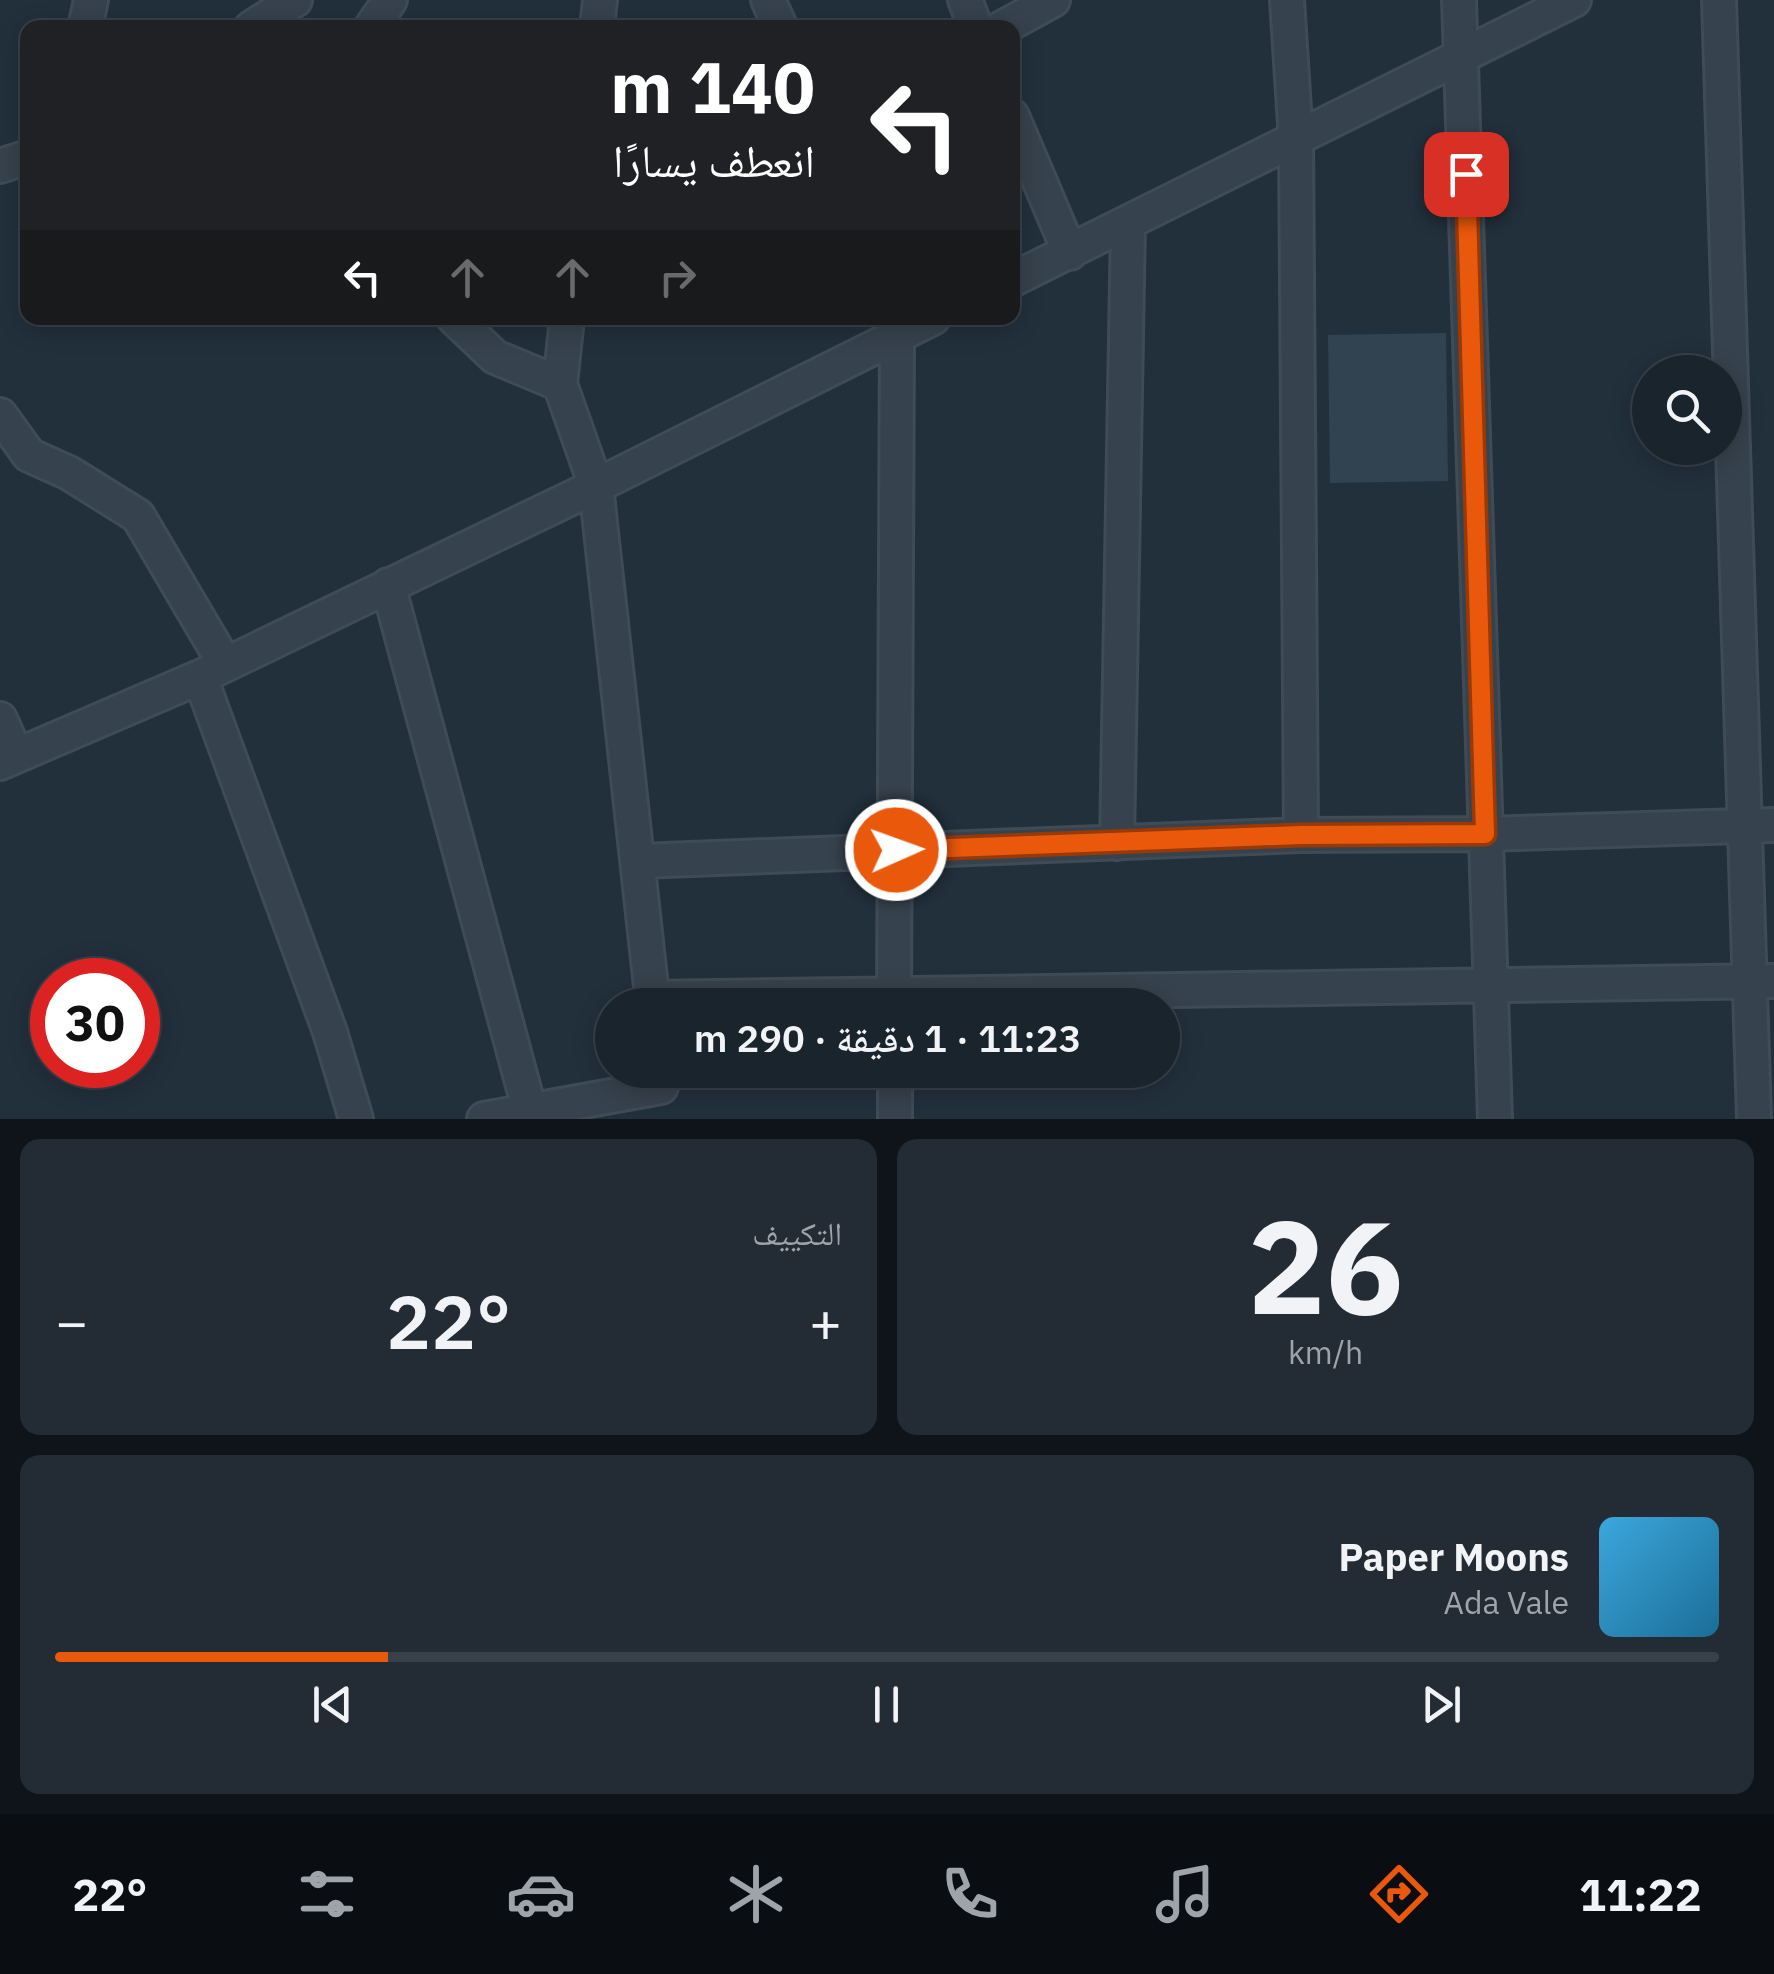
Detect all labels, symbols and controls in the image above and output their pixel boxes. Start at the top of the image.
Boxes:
text: 140 m [610,41,815,132]
icon: left [850,60,980,190]
text: انعطف يسارًا [613,131,815,189]
pin [1424,132,1509,217]
icon: arrive [1439,147,1494,202]
icon: left [335,250,390,305]
icon: ahead [440,250,495,305]
icon: ahead [545,250,600,305]
icon: right [650,250,705,305]
map controls [1632,355,1742,465]
button: search [1632,355,1742,465]
position arrow [844,798,948,902]
speed limit sign: 30 [30,958,160,1088]
text: 11:23 · 1 دقيقة · 290 m [694,1013,1081,1062]
text: 26 [1248,1181,1404,1350]
text: التكييف [752,1212,842,1254]
text: 22° [386,1272,511,1370]
text: − [55,1286,88,1357]
text: + [809,1286,842,1357]
text: km/h [1288,1331,1363,1373]
text: Paper Moons [1338,1532,1569,1581]
text: Ada Vale [1443,1581,1569,1623]
icon: previous [305,1677,360,1732]
icon: pause [859,1677,914,1732]
icon: next [1414,1677,1469,1732]
icon: filters [292,1859,362,1929]
icon: car [506,1859,576,1929]
icon: climate [721,1859,791,1929]
icon: phone [935,1859,1005,1929]
icon: music [1150,1859,1220,1929]
icon: directions [1364,1859,1434,1929]
text: 22° [72,1865,148,1923]
text: 11:22 [1579,1865,1702,1923]

